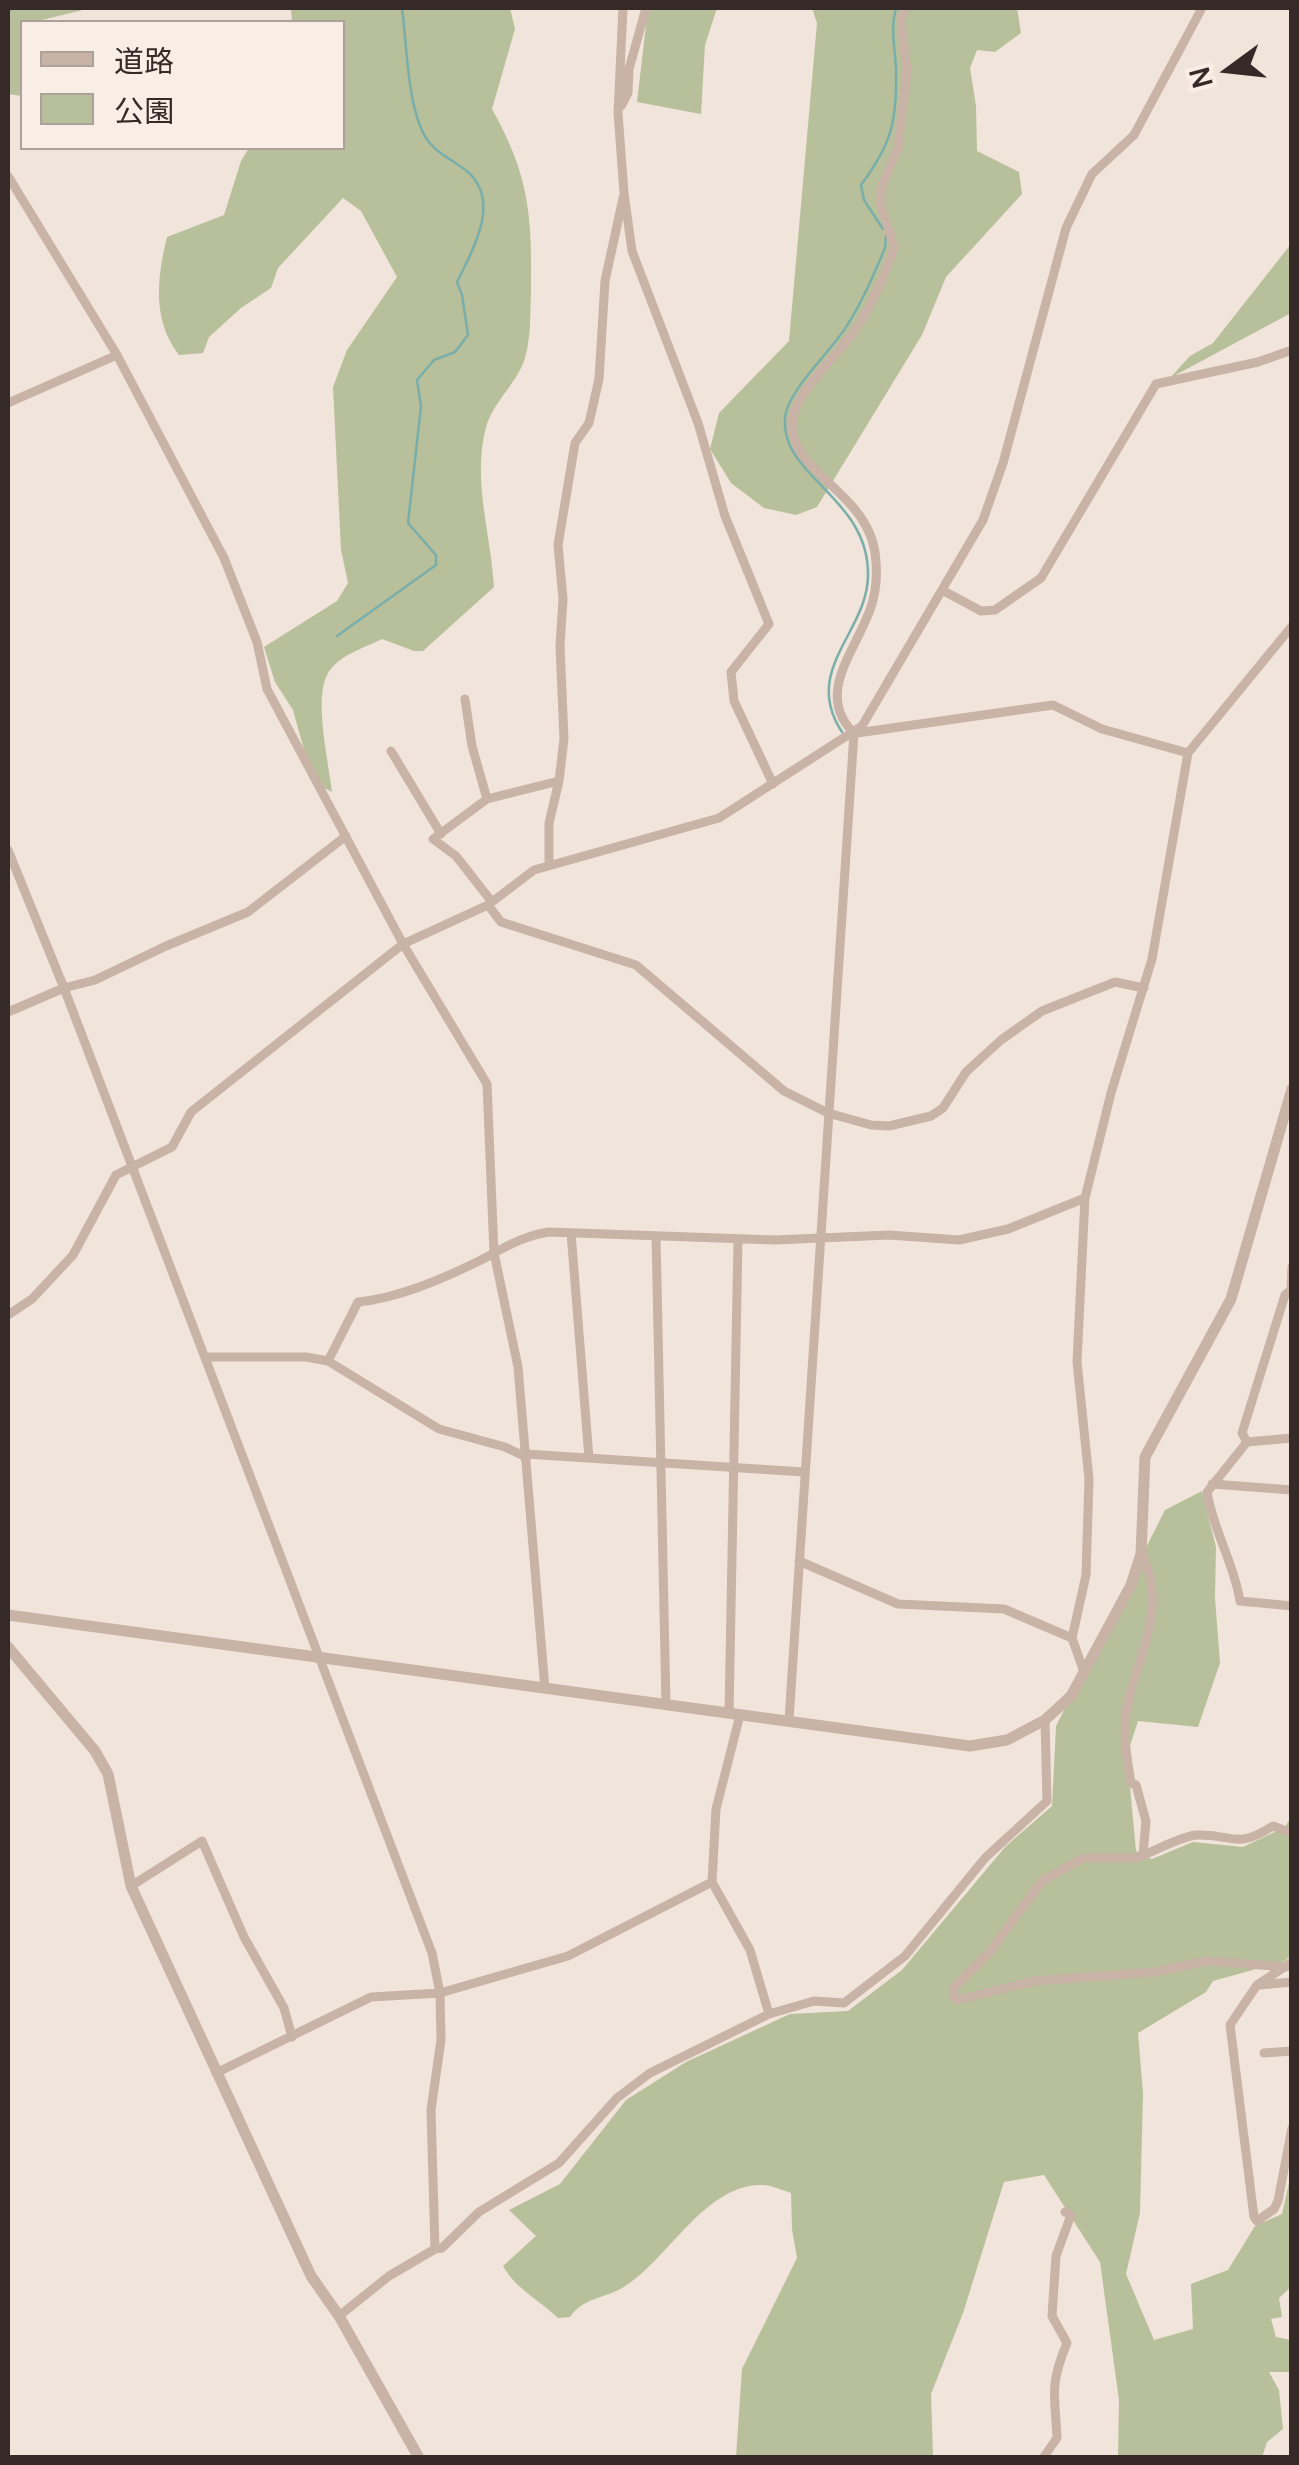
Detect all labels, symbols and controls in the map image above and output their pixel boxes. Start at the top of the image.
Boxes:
legend [20,20,345,150]
north arrow [1179,20,1279,120]
text: 道路 [114,40,174,81]
text: N [1179,63,1221,92]
text: 公園 [114,90,174,131]

